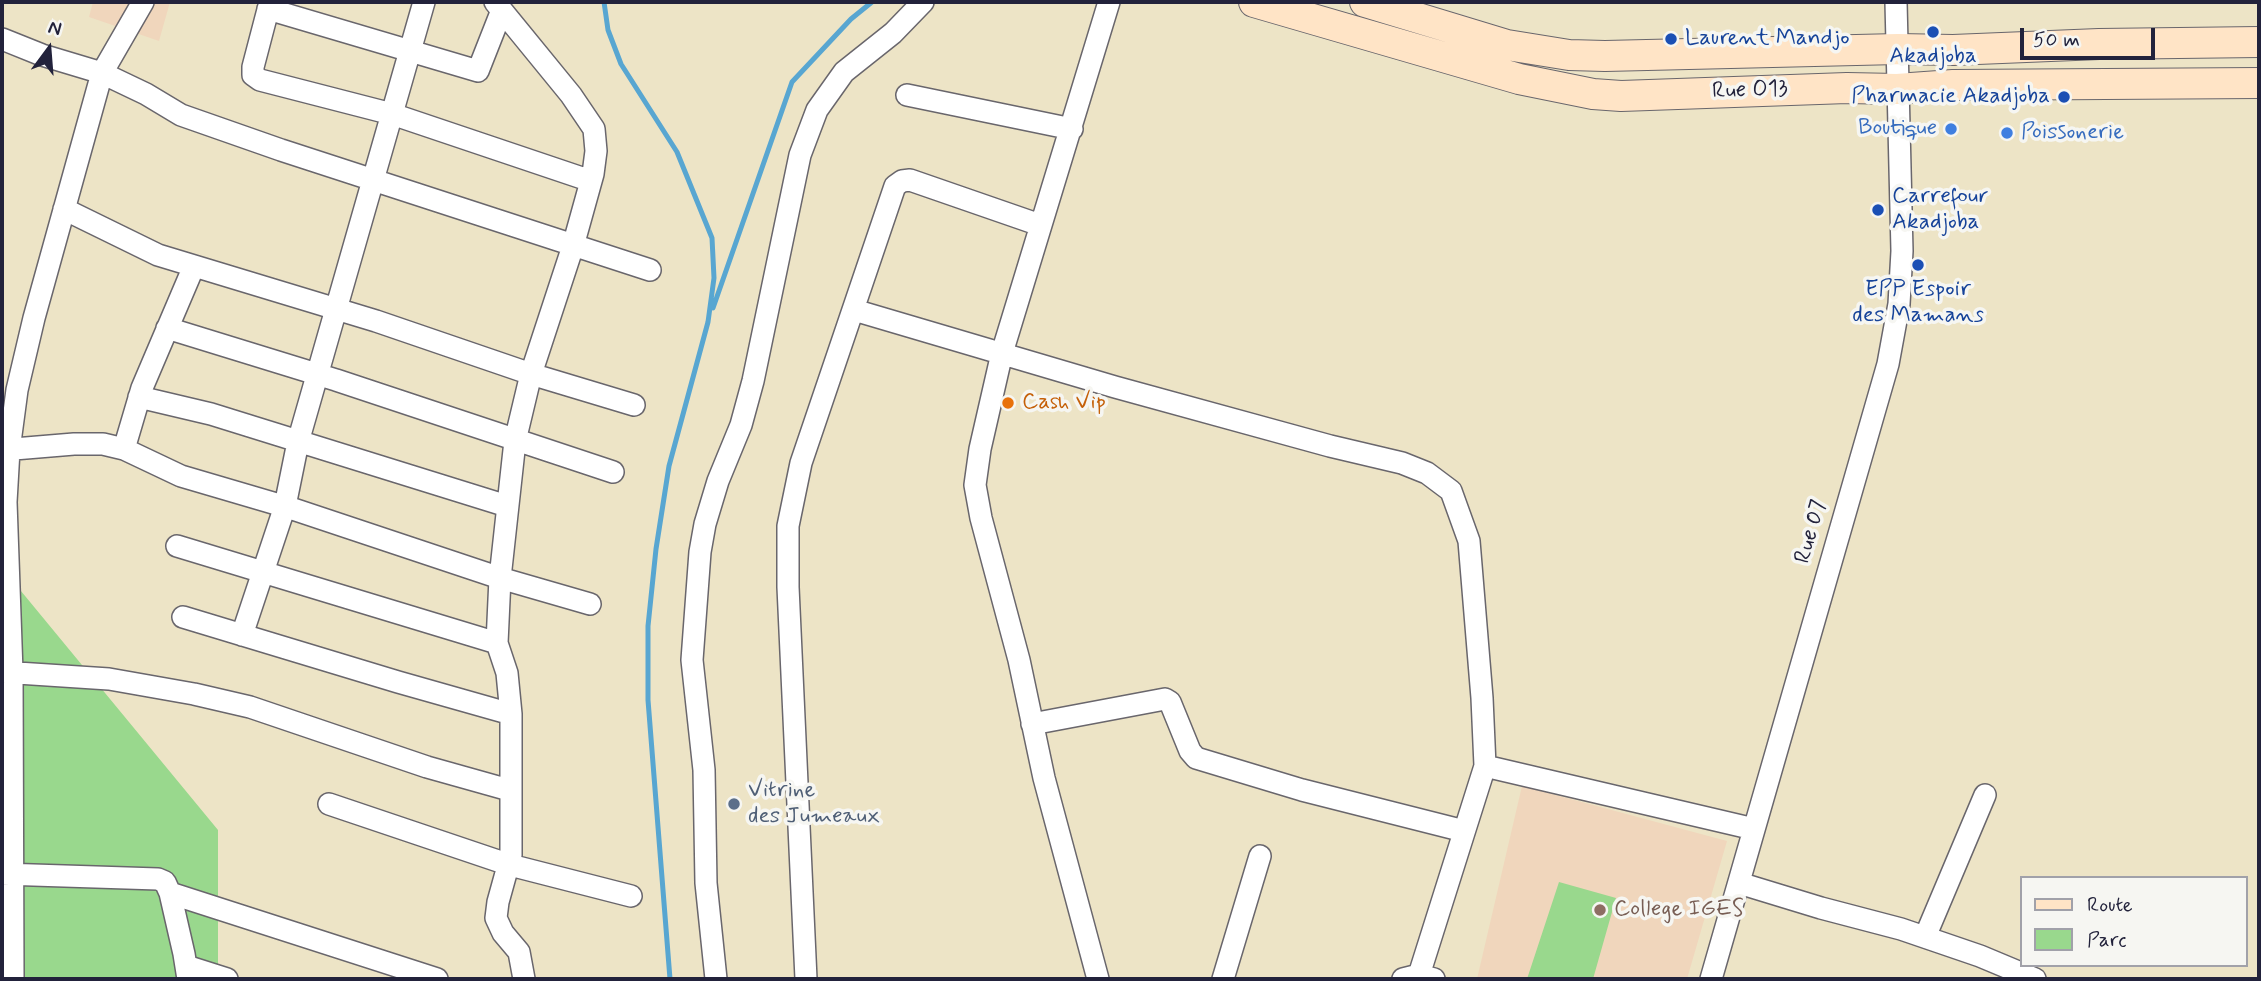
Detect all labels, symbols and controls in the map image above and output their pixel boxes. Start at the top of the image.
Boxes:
north arrow [14,14,84,84]
scale bar [2023,14,2158,58]
text: N [45,15,64,42]
marker: Akadjoba [1925,24,1941,40]
place label: Laurent Mandjo [1685,25,1850,53]
text: 50 m [2033,26,2080,54]
marker: Laurent Mandjo [1663,31,1679,47]
place label: Akadjoba [1889,43,1977,71]
street label: Rue O13 [1712,76,1788,106]
place label: Pharmacie Akadjoba [1851,83,2050,111]
marker: Pharmacie Akadjoba [2056,89,2072,105]
place label: Boutique [1858,115,1937,143]
place label: Poissonerie [2021,119,2124,147]
marker: Boutique [1943,121,1959,137]
marker: Poissonerie [1999,125,2015,141]
place label: Carrefour Akadjoba [1892,183,1988,237]
marker: Carrefour Akadjoba [1870,202,1886,218]
marker: EPP Espoir des Mamans [1910,257,1926,273]
place label: EPP Espoir des Mamans [1852,276,1984,330]
place label: Cash Vip [1022,389,1106,417]
marker: Cash Vip [1000,395,1016,411]
street label: Rue 07 [1790,497,1834,567]
place label: Vitrine des Jumeaux [748,777,880,831]
marker: Vitrine des Jumeaux [726,796,742,812]
legend [2020,876,2247,967]
text: Route [2087,891,2133,919]
place label: College IGES [1614,896,1744,924]
marker: College IGES [1592,902,1608,918]
text: Parc [2087,926,2127,954]

